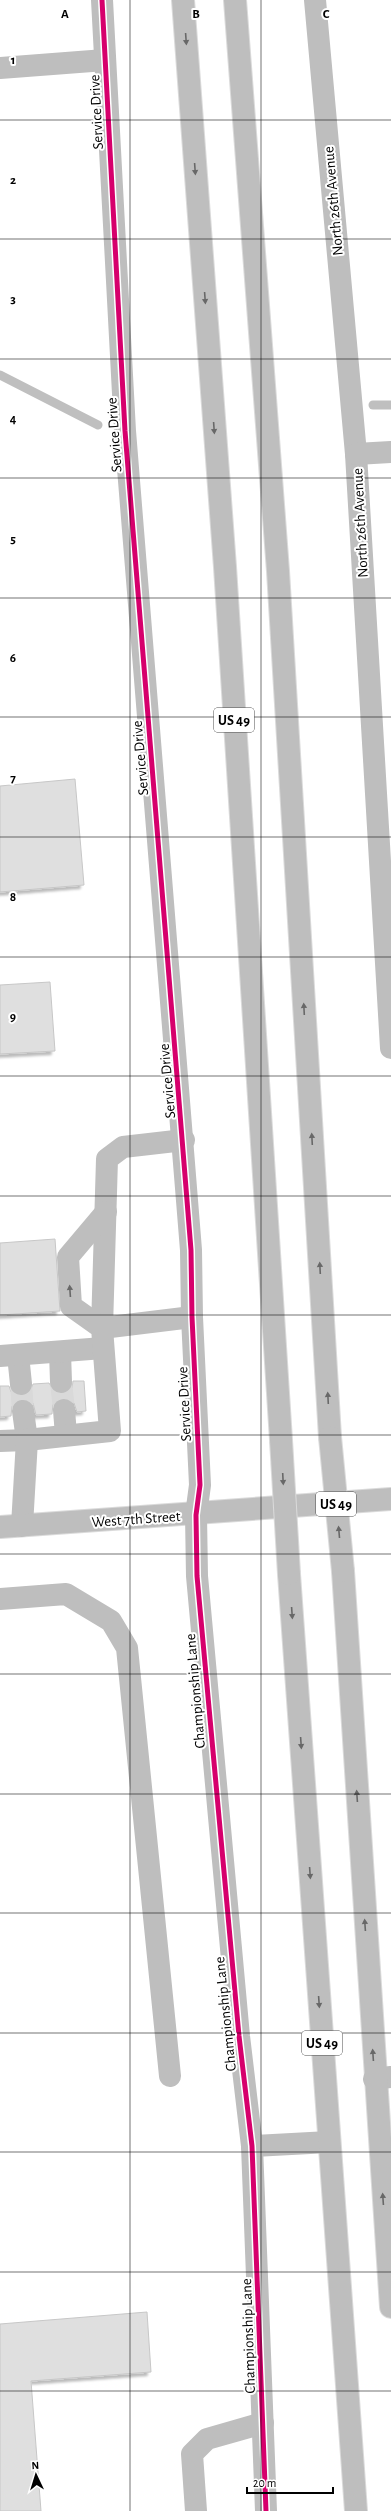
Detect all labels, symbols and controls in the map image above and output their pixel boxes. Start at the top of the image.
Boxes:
text: A [61,8,69,21]
text: B [192,8,200,21]
text: C [323,8,330,21]
one-way arrow [183,33,190,45]
text: 1 [11,54,15,67]
street label: Service Drive [87,74,106,150]
street label: North 26th Avenue [321,146,346,256]
one-way arrow [192,163,199,175]
text: 2 [10,174,16,187]
one-way arrow [201,292,208,304]
text: 3 [10,293,16,306]
street label: Service Drive [104,397,125,473]
text: 4 [10,413,17,426]
one-way arrow [211,422,218,434]
street label: North 26th Avenue [350,468,371,578]
text: 5 [10,533,16,546]
text: 6 [10,652,16,665]
road number: US 49 [214,708,254,732]
street label: Service Drive [130,720,151,796]
text: 7 [10,772,16,785]
text: 8 [10,891,16,904]
one-way arrow [301,1003,308,1015]
text: 9 [10,1011,16,1024]
street label: Service Drive [157,1043,178,1119]
one-way arrow [309,1133,316,1145]
one-way arrow [316,1262,323,1274]
one-way arrow [67,1285,74,1297]
street label: Service Drive [175,1366,194,1442]
one-way arrow [324,1392,331,1404]
one-way arrow [280,1473,286,1486]
road number: US 49 [316,1492,356,1516]
street label: West 7th Street [91,1509,181,1530]
one-way arrow [336,1526,342,1538]
one-way arrow [288,1607,295,1619]
street label: Championship Lane [183,1633,208,1749]
one-way arrow [297,1737,304,1749]
one-way arrow [353,1790,360,1802]
one-way arrow [307,1867,314,1879]
one-way arrow [361,1919,368,1931]
street label: Championship Lane [212,1956,239,2072]
one-way arrow [316,1996,323,2008]
road number: US 49 [302,2031,342,2055]
one-way arrow [369,2049,376,2061]
one-way arrow [380,2193,387,2205]
street label: Championship Lane [239,2278,258,2394]
north arrow [16,2455,56,2495]
text: N [31,2460,40,2471]
scale bar [247,2469,333,2495]
text: 20 m [253,2477,276,2489]

